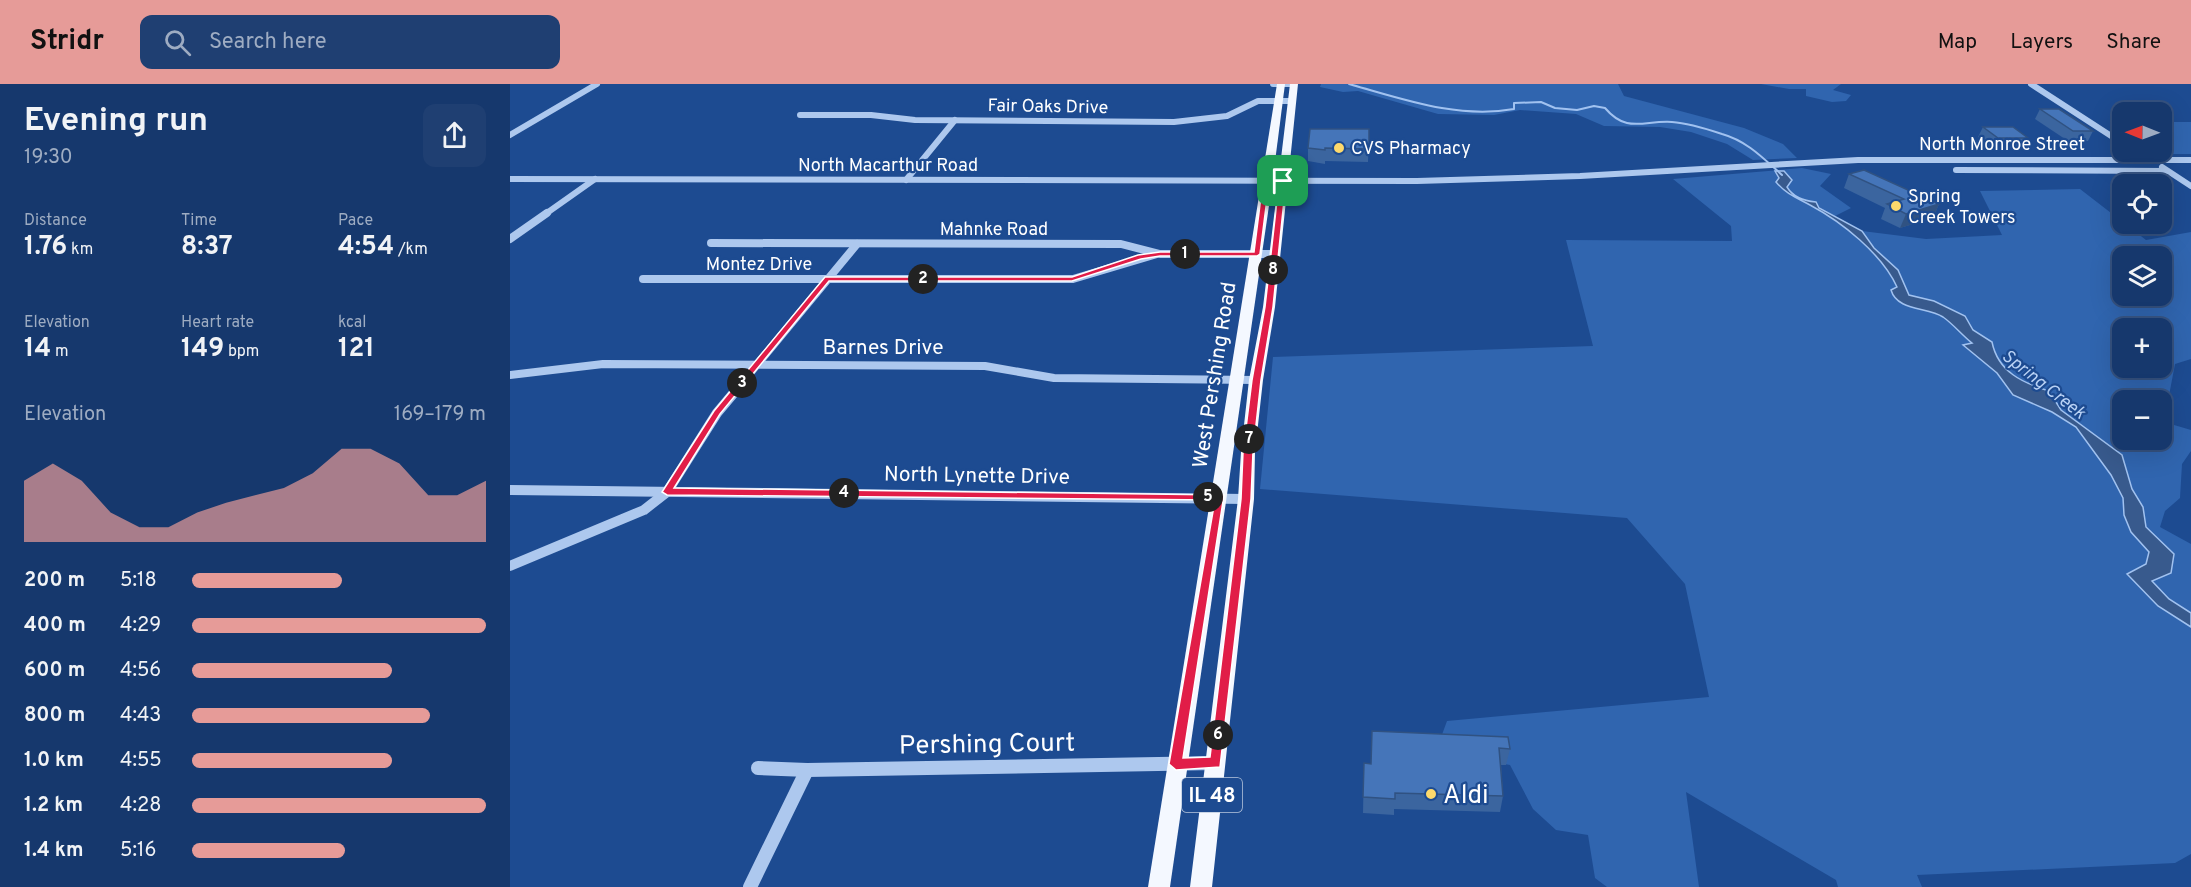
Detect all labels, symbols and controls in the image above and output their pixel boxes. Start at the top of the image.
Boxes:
search box [140,15,560,69]
text: Stridr [30,24,104,60]
icon: search [161,26,194,59]
text: Search here [209,29,327,56]
text: Map [1938,29,1977,56]
text: Layers [2010,29,2073,56]
text: Share [2106,29,2161,56]
street label: Fair Oaks Drive [987,95,1109,120]
text: Evening run [24,101,208,143]
north arrow [2112,102,2172,162]
map controls [2112,102,2172,450]
button: share [423,104,486,167]
street label: North Monroe Street [1919,134,2085,157]
place label: CVS Pharmacy [1351,138,1471,161]
marker: CVS Pharmacy [1332,141,1346,155]
text: 19:30 [24,145,73,171]
street label: North Macarthur Road [798,155,978,178]
pin [1257,155,1308,206]
icon: arrive [1266,164,1299,197]
button: locate [2112,174,2172,234]
place label: Spring Creek Towers [1908,186,2016,230]
marker: Spring Creek Towers [1889,199,1903,213]
text: Distance [24,211,87,231]
text: Time [181,211,217,231]
text: Pace [338,211,373,231]
street label: Mahnke Road [940,219,1048,242]
text: 1.76 [24,231,67,264]
text: 8:37 [181,231,233,264]
text: 4:54 [338,231,394,264]
pin: 1 [1170,239,1200,269]
text: km [67,240,93,260]
text: /km [394,240,428,260]
text: 1 [1182,244,1188,264]
button: layers [2112,246,2172,306]
street label: Montez Drive [706,254,812,277]
pin: 8 [1258,255,1288,285]
text: 8 [1268,260,1278,280]
pin: 2 [908,264,938,294]
text: 2 [918,269,928,289]
street label: West Pershing Road [1187,280,1244,470]
text: Elevation [24,313,90,333]
text: Heart rate [181,313,254,333]
text: kcal [338,313,366,333]
button: + [2112,318,2172,378]
text: 14 [24,333,51,366]
text: 149 [181,333,224,366]
text: 121 [338,333,375,366]
street label: Barnes Drive [822,335,944,362]
text: m [51,342,68,362]
text: bpm [224,342,259,362]
water label: Spring Creek [1996,345,2090,426]
pin: 3 [727,368,757,398]
text: 3 [737,373,747,393]
button: − [2112,390,2172,450]
text: Elevation [24,402,106,428]
text: 169–179 m [394,402,486,428]
pin: 7 [1234,424,1264,454]
text: 7 [1245,429,1253,449]
street label: North Lynette Drive [884,461,1070,492]
pin: 4 [829,478,859,508]
pin: 5 [1193,482,1223,512]
text: 4 [839,483,849,503]
text: 5 [1203,487,1213,507]
text: 200 m [24,568,85,594]
text: 5:18 [120,568,157,594]
text: 400 m [24,613,86,639]
text: 4:29 [120,613,161,639]
text: 600 m [24,658,85,684]
text: 4:56 [120,658,161,684]
text: 800 m [24,703,85,729]
text: 4:43 [120,703,161,729]
pin: 6 [1203,720,1233,750]
text: 6 [1213,725,1223,745]
street label: Pershing Court [899,727,1076,764]
text: 1.0 km [24,748,84,774]
text: 4:55 [120,748,162,774]
road number: IL 48 [1182,778,1242,812]
place label: Aldi [1443,780,1489,813]
marker: Aldi [1424,787,1438,801]
text: 1.2 km [24,793,83,819]
text: 4:28 [120,793,161,819]
text: 1.4 km [24,838,84,864]
text: 5:16 [120,838,156,864]

